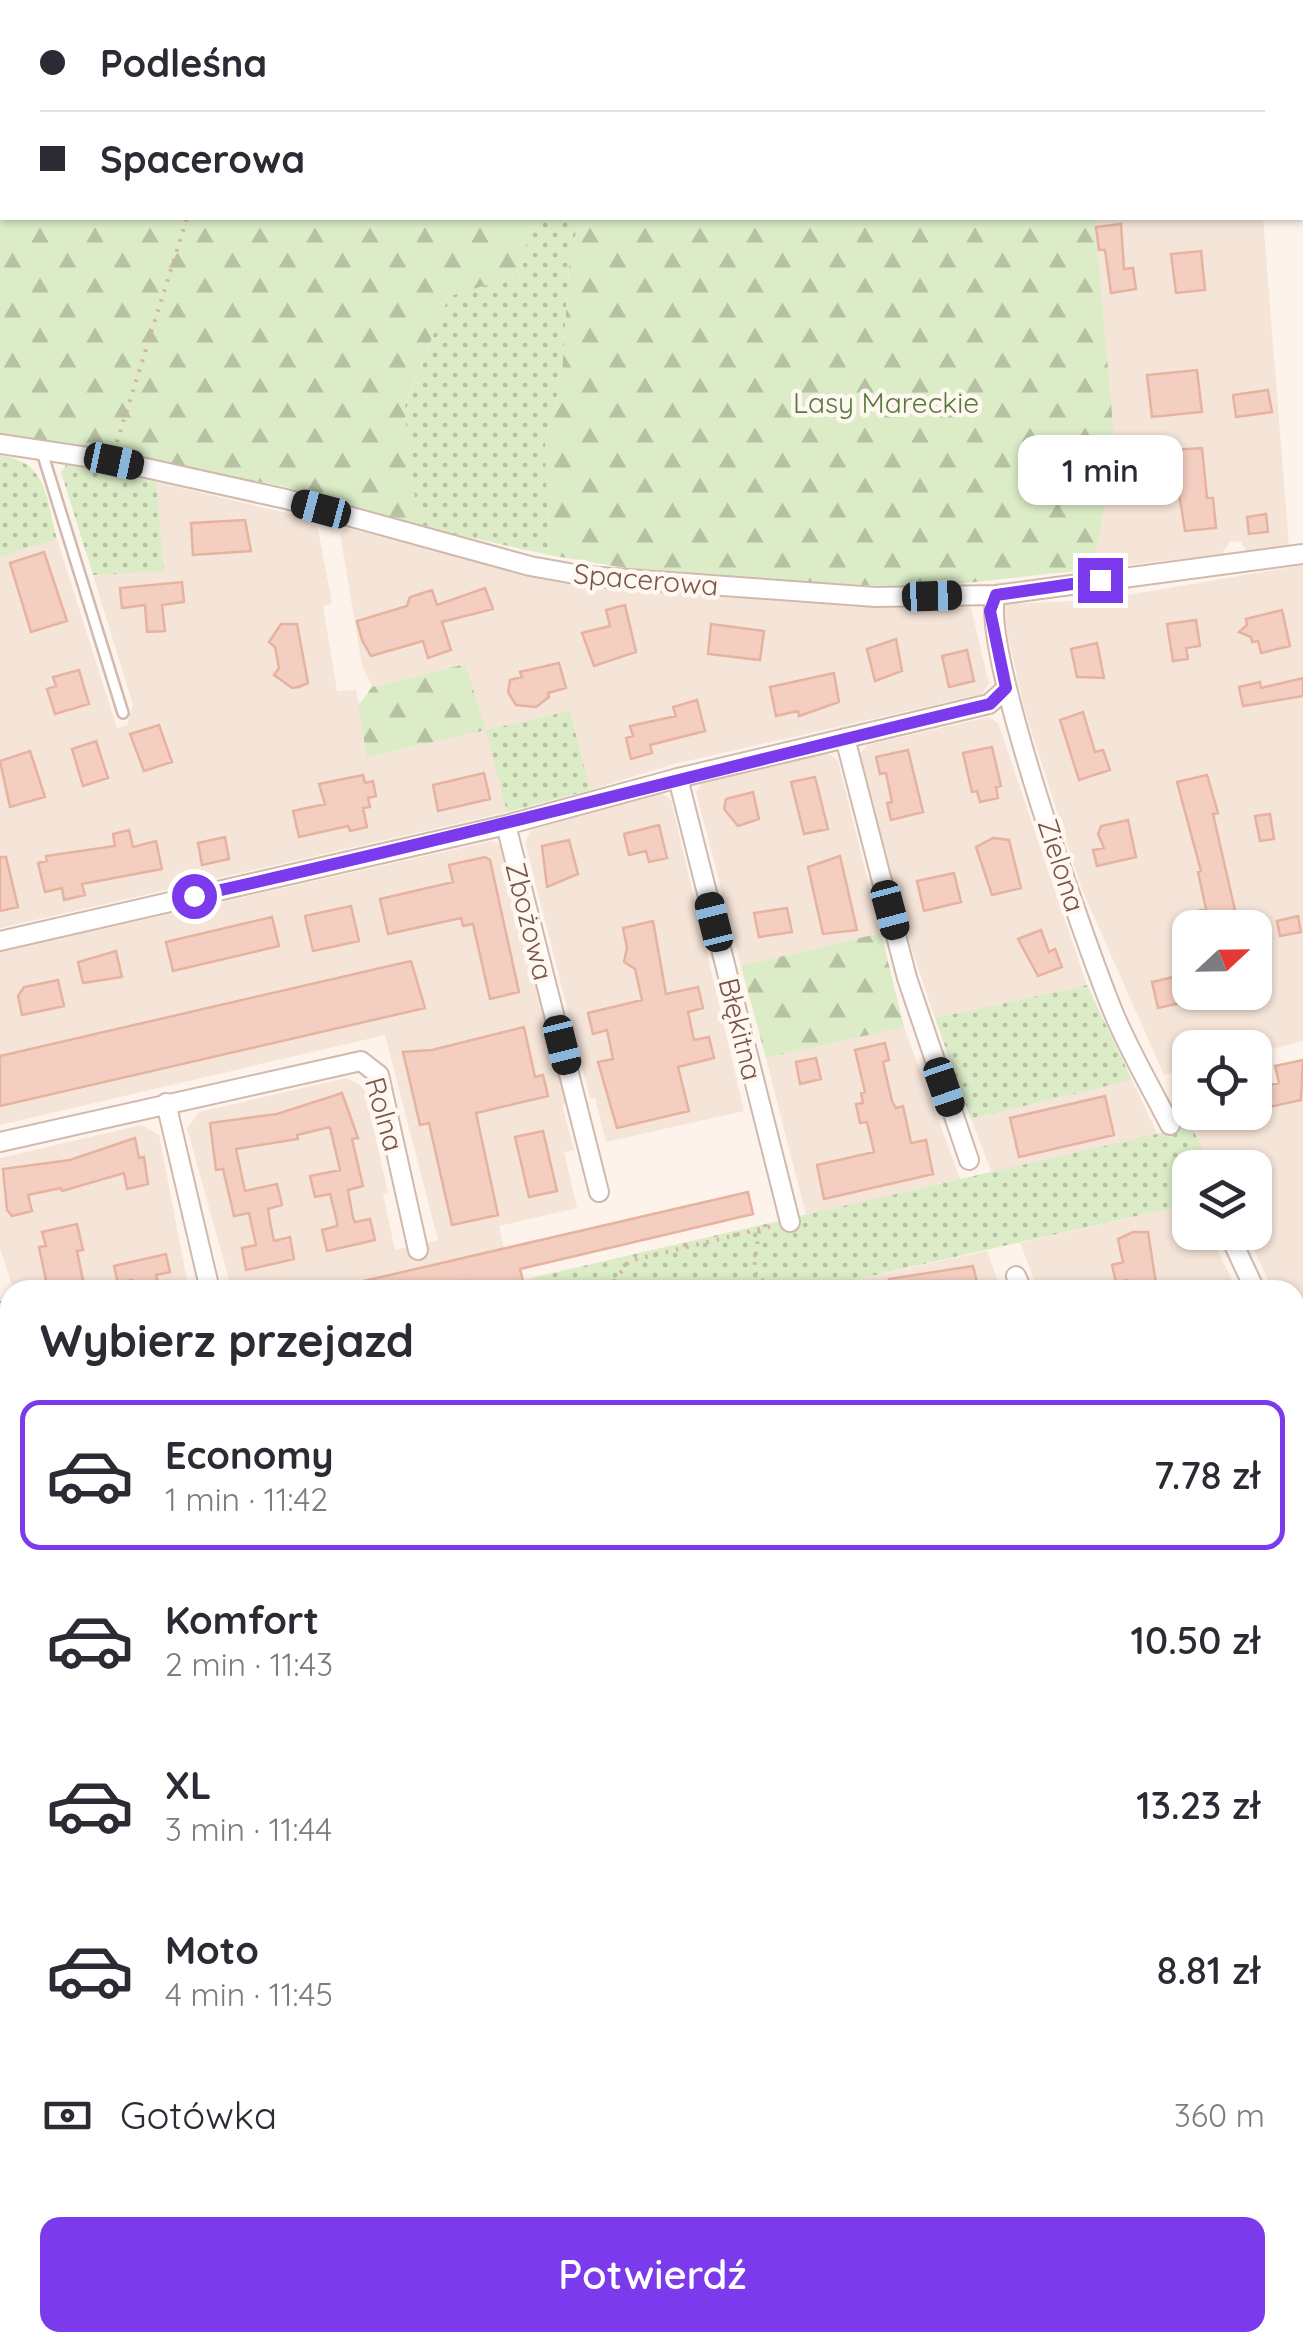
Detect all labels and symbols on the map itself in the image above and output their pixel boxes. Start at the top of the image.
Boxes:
park label: Lasy Mareckie [793,385,979,420]
callout: 1 min [1018,435,1182,505]
car [82,440,146,482]
car [288,487,354,531]
street label: Spacerowa [572,555,720,603]
route end [1078,558,1123,603]
car [901,580,963,612]
street label: Zielona [1031,814,1093,916]
street label: Zbożowa [498,858,562,984]
route start [172,874,217,919]
car [868,877,912,943]
car [692,889,736,955]
north arrow [1172,910,1272,1010]
street label: Błękitna [711,974,771,1084]
car [540,1012,584,1078]
car [920,1054,968,1120]
street label: Rolna [358,1073,412,1155]

